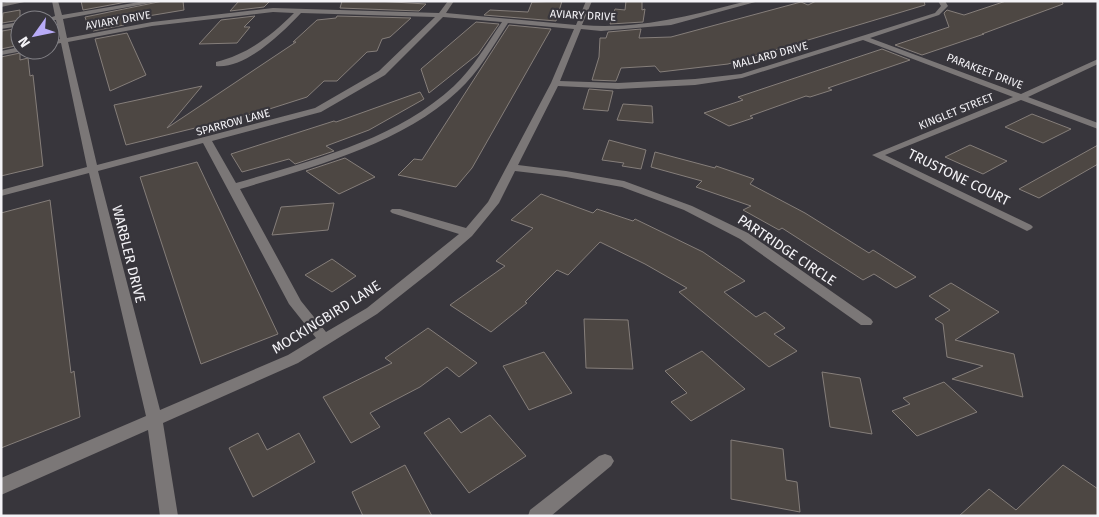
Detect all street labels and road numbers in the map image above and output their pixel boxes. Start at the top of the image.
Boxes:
street label: AVIARY DRIVE [550,7,616,24]
street label: AVIARY DRIVE [84,8,152,33]
street label: MALLARD DRIVE [731,39,809,72]
street label: PARAKEET DRIVE [945,51,1025,92]
street label: KINGLET STREET [917,90,996,132]
street label: SPARROW LANE [195,106,272,139]
street label: TRUSTONE COURT [905,145,1013,210]
street label: WARBLER DRIVE [108,203,149,305]
street label: PARTRIDGE CIRCLE [734,211,839,290]
street label: MOCKINGBIRD LANE [269,277,384,358]

